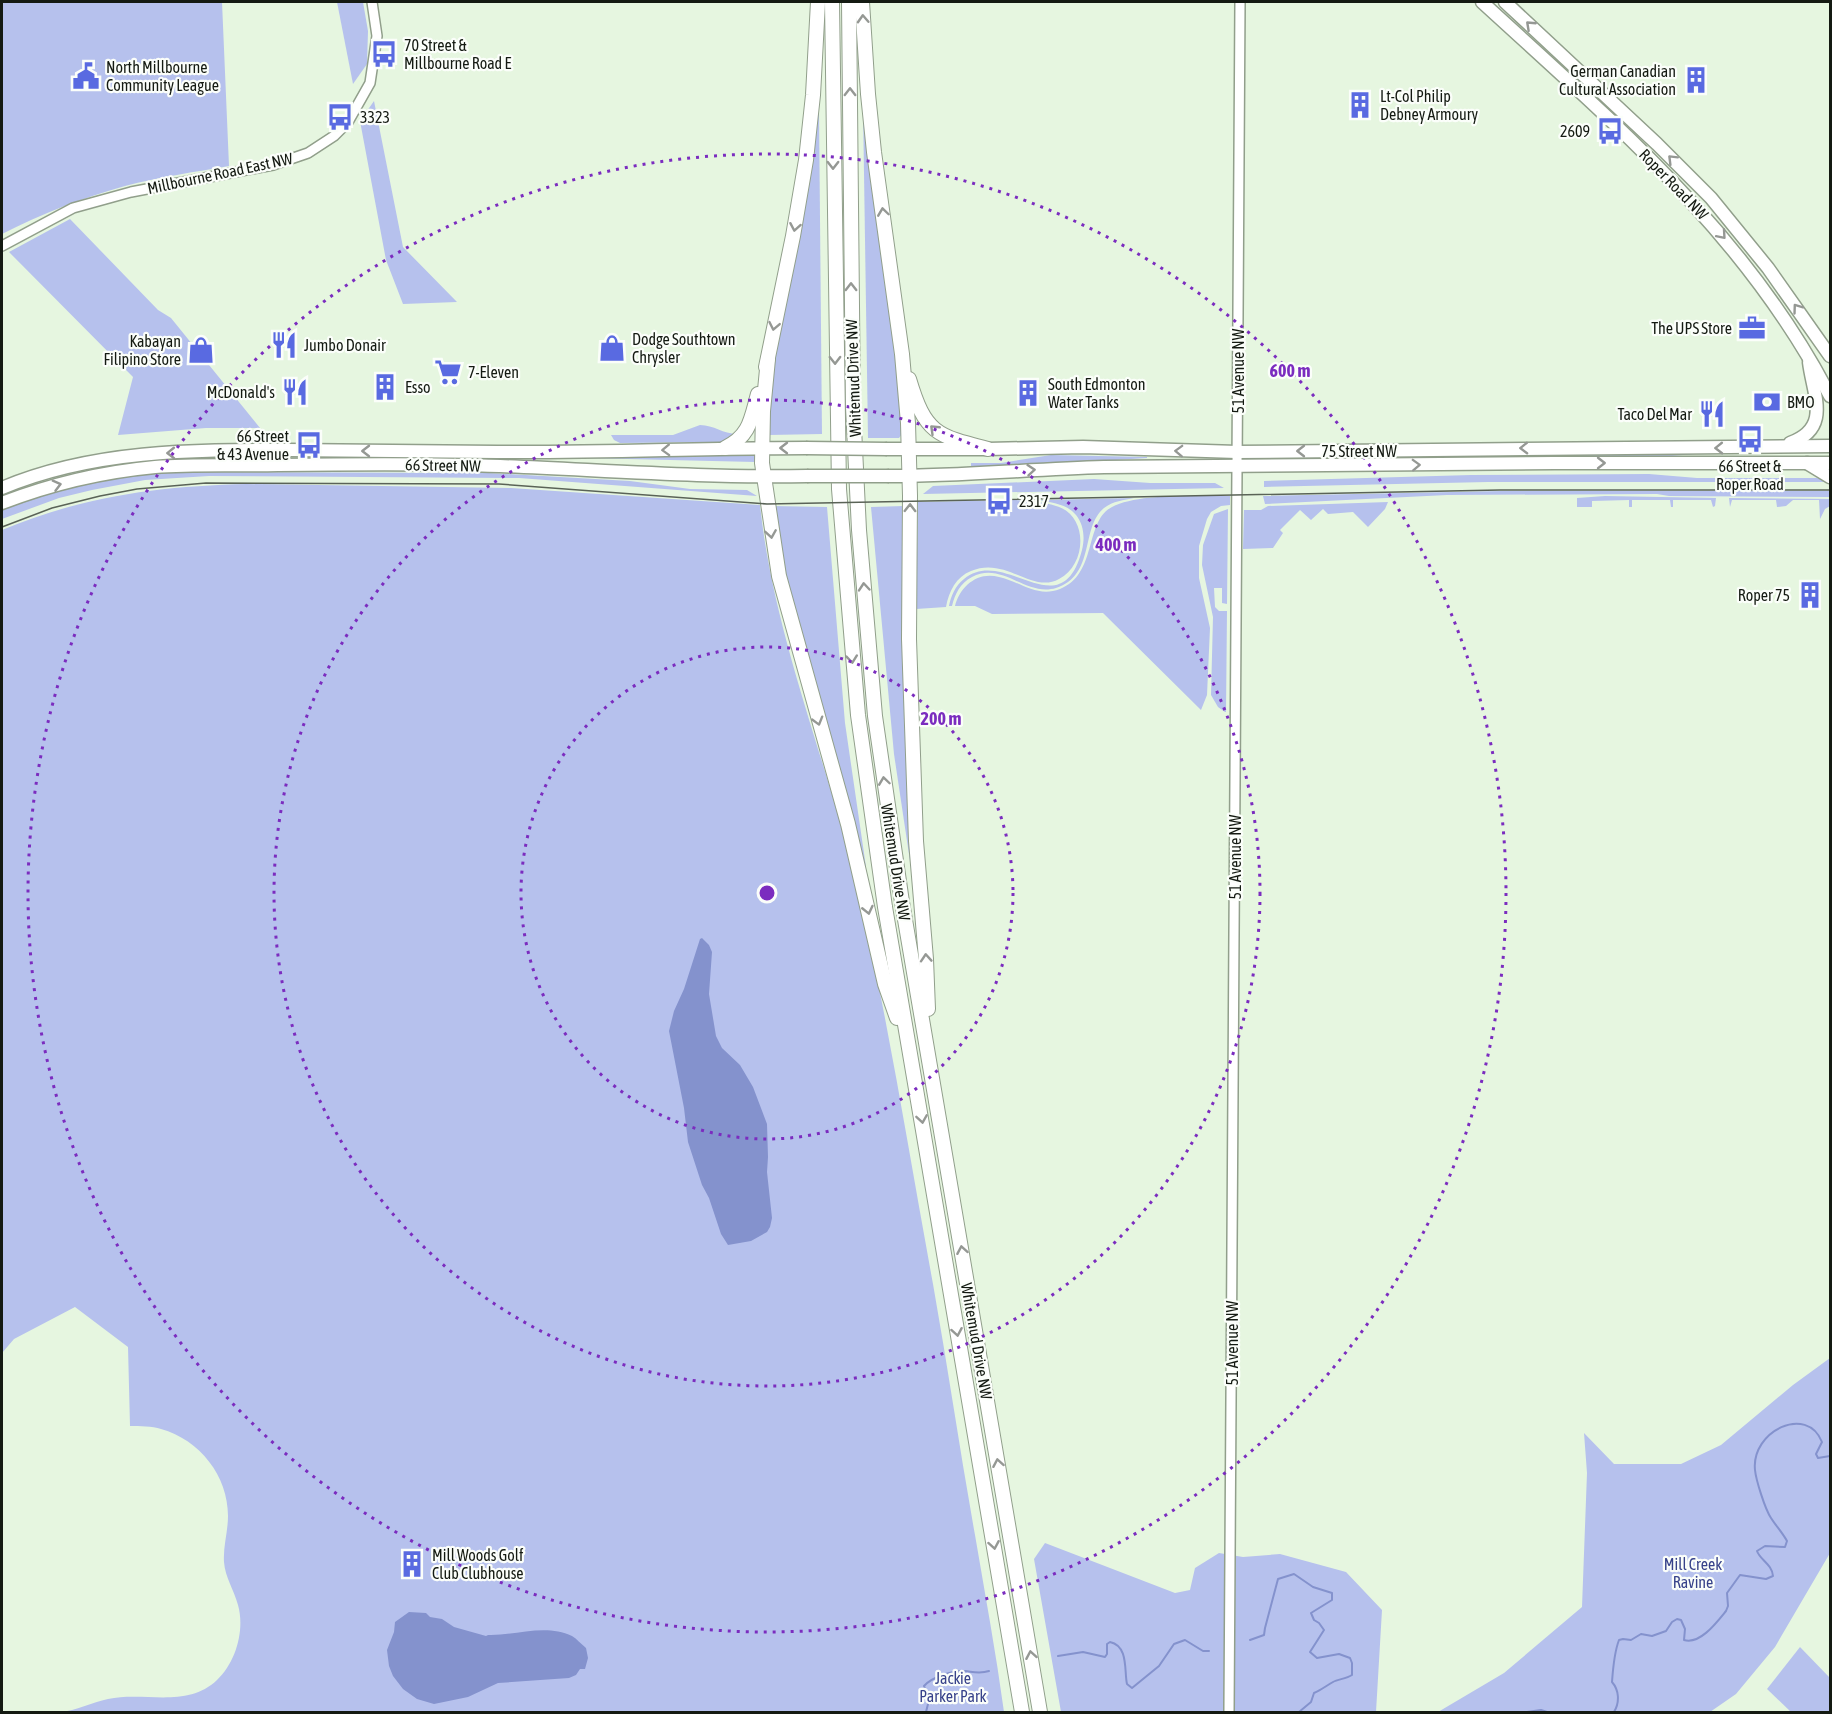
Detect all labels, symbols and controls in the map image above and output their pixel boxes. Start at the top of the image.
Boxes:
one-way arrow [857,14,870,23]
one-way arrow [1526,21,1537,32]
place label: 70 Street & Millbourne Road E [404,36,511,72]
bus stop icon: 70 Street & Millbourne Road E [369,39,399,69]
place label: North Millbourne Community League [106,58,219,95]
public building icon: North Millbourne Community League [71,61,101,91]
place label: German Canadian Cultural Association [1559,62,1676,98]
building icon: German Canadian Cultural Association [1681,65,1711,95]
place label: Lt-Col Philip Debney Armoury [1380,87,1479,124]
one-way arrow [844,88,856,97]
building icon: Lt-Col Philip Debney Armoury [1345,90,1375,120]
bus stop icon: 3323 [325,102,355,132]
place label: 3323 [360,108,390,126]
bus stop icon: 2609 [1595,116,1625,146]
place label: 2609 [1560,122,1590,140]
street label: Roper Road NW [1635,145,1712,224]
street label: Millbourne Road East NW [146,149,295,197]
one-way arrow [1669,155,1680,166]
one-way arrow [827,160,839,169]
one-way arrow [877,208,889,217]
one-way arrow [789,222,801,231]
one-way arrow [1715,228,1726,239]
one-way arrow [845,283,857,292]
one-way arrow [1794,303,1805,314]
office icon: The UPS Store [1737,313,1767,343]
street label: Whitemud Drive NW [842,318,864,437]
place label: The UPS Store [1651,319,1732,337]
one-way arrow [768,321,781,331]
street label: 51 Avenue NW [1229,328,1247,413]
restaurant icon: Jumbo Donair [269,330,299,360]
place label: Dodge Southtown Chrysler [632,330,736,367]
place label: Kabayan Filipino Store [104,332,181,369]
shop icon: Dodge Southtown Chrysler [597,333,627,363]
shop icon: Kabayan Filipino Store [186,335,216,365]
place label: Jumbo Donair [304,336,386,354]
one-way arrow [829,355,841,364]
supermarket icon: 7-Eleven [433,357,463,387]
text: 600 m [1270,360,1310,381]
place label: 7-Eleven [468,363,519,381]
building icon: Esso [370,372,400,402]
place label: South Edmonton Water Tanks [1048,375,1145,411]
restaurant icon: McDonald's [280,377,310,407]
place label: Esso [405,378,431,396]
building icon: South Edmonton Water Tanks [1013,378,1043,408]
place label: McDonald's [207,383,275,401]
bank icon: BMO [1752,387,1782,417]
place label: BMO [1787,393,1815,411]
restaurant icon: Taco Del Mar [1697,399,1727,429]
place label: Taco Del Mar [1617,405,1692,423]
bus stop icon: 66 Street & Roper Road [1735,424,1765,454]
one-way arrow [931,425,942,436]
place label: 66 Street & 43 Avenue [217,427,289,463]
bus stop icon: 66 Street & 43 Avenue [294,430,324,460]
one-way arrow [780,442,789,454]
street label: 75 Street NW [1321,442,1397,460]
one-way arrow [1520,442,1529,454]
one-way arrow [1715,442,1724,454]
one-way arrow [662,444,671,456]
one-way arrow [362,445,371,457]
one-way arrow [1174,445,1183,457]
one-way arrow [1296,445,1305,457]
one-way arrow [167,447,176,459]
street label: 66 Street NW [405,455,481,475]
one-way arrow [1597,457,1606,469]
place label: 66 Street & Roper Road [1716,457,1784,494]
one-way arrow [1411,459,1420,471]
one-way arrow [1027,464,1036,477]
one-way arrow [51,480,62,492]
bus stop icon: 2317 [984,486,1014,516]
place label: 2317 [1019,492,1049,510]
one-way arrow [904,504,916,513]
one-way arrow [764,528,777,538]
text: 400 m [1095,534,1136,555]
building icon: Roper 75 [1795,580,1825,610]
one-way arrow [858,583,871,592]
place label: Roper 75 [1738,586,1790,605]
one-way arrow [845,655,858,664]
text: 200 m [921,708,961,729]
one-way arrow [811,716,823,726]
one-way arrow [878,776,891,786]
street label: Whitemud Drive NW [878,802,914,922]
street label: 51 Avenue NW [1226,814,1244,899]
centre of rings [757,883,777,903]
one-way arrow [861,905,874,915]
one-way arrow [919,954,932,963]
one-way arrow [915,1114,927,1124]
one-way arrow [956,1245,968,1254]
street label: Whitemud Drive NW [958,1281,996,1401]
street label: 51 Avenue NW [1223,1300,1241,1385]
one-way arrow [951,1327,963,1337]
one-way arrow [992,1458,1005,1468]
one-way arrow [987,1540,1000,1550]
place label: Mill Woods Golf Club Clubhouse [432,1546,524,1582]
building icon: Mill Woods Golf Club Clubhouse [397,1549,427,1579]
park label: Mill Creek Ravine [1664,1555,1722,1591]
one-way arrow [1025,1650,1037,1659]
park label: Jackie Parker Park [919,1669,987,1705]

